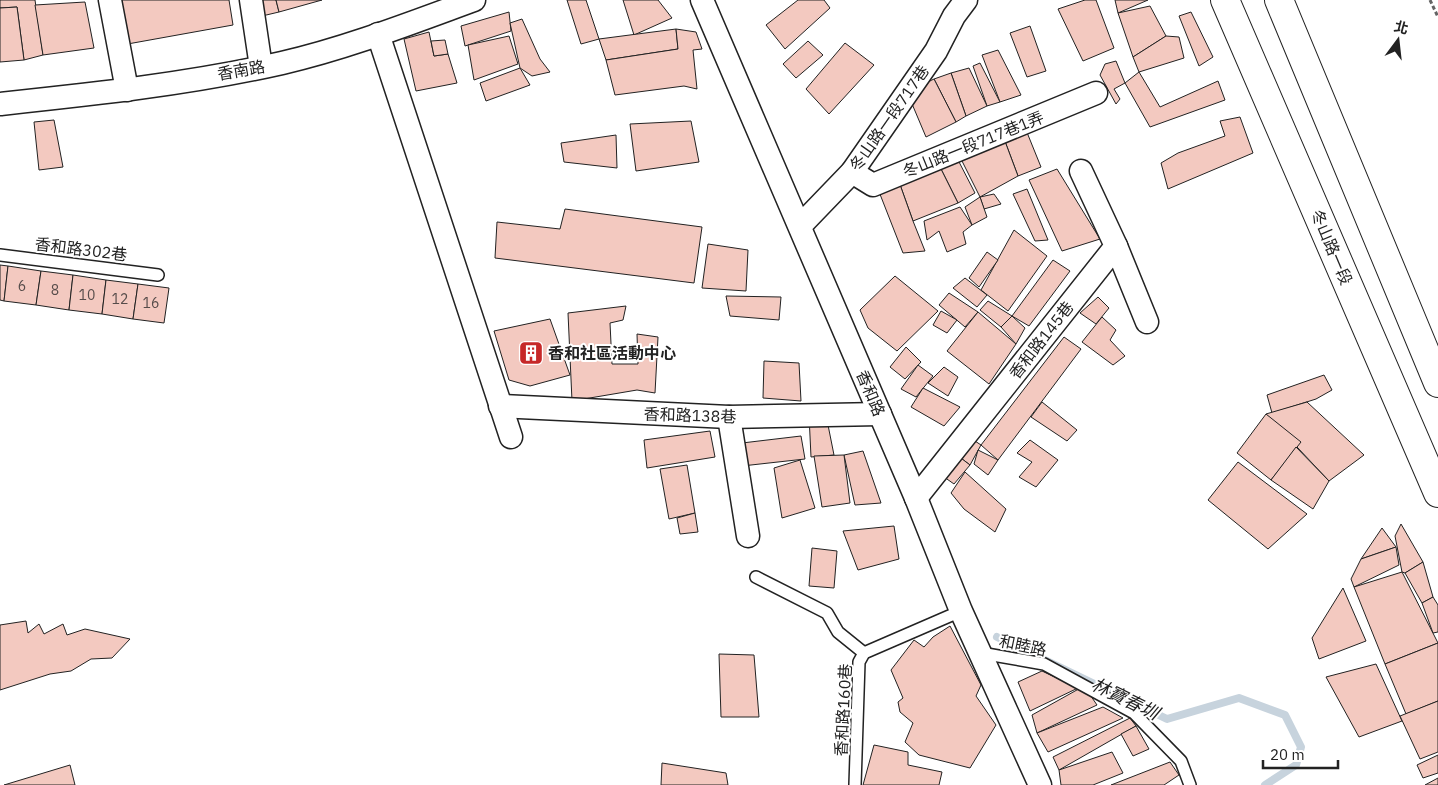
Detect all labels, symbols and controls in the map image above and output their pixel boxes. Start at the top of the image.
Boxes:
north arrow [1373,15,1423,65]
text: 北 [1392,17,1410,38]
street label: 香南路 [216,56,266,84]
street label: 冬山路一段717巷 [845,61,933,175]
street label: 冬山路一段717巷1弄 [900,107,1046,181]
street label: 冬山路一段 [1307,206,1357,288]
street label: 香和路302巷 [34,233,128,265]
house number: 6 [18,277,26,295]
house number: 8 [51,281,59,299]
house number: 10 [79,286,95,304]
house number: 12 [112,290,128,308]
house number: 16 [143,294,159,312]
street label: 香和路145巷 [1005,297,1077,383]
building icon: 香和社區活動中心 [518,340,544,366]
place label: 香和社區活動中心 [548,343,676,363]
street label: 香和路 [852,367,890,419]
street label: 香和路138巷 [643,403,737,427]
street label: 和睦路 [997,630,1049,660]
street label: 香和路160巷 [831,663,855,757]
water label: 林寶春圳 [1088,672,1165,726]
scale bar [1263,738,1338,770]
text: 20 m [1270,745,1305,764]

